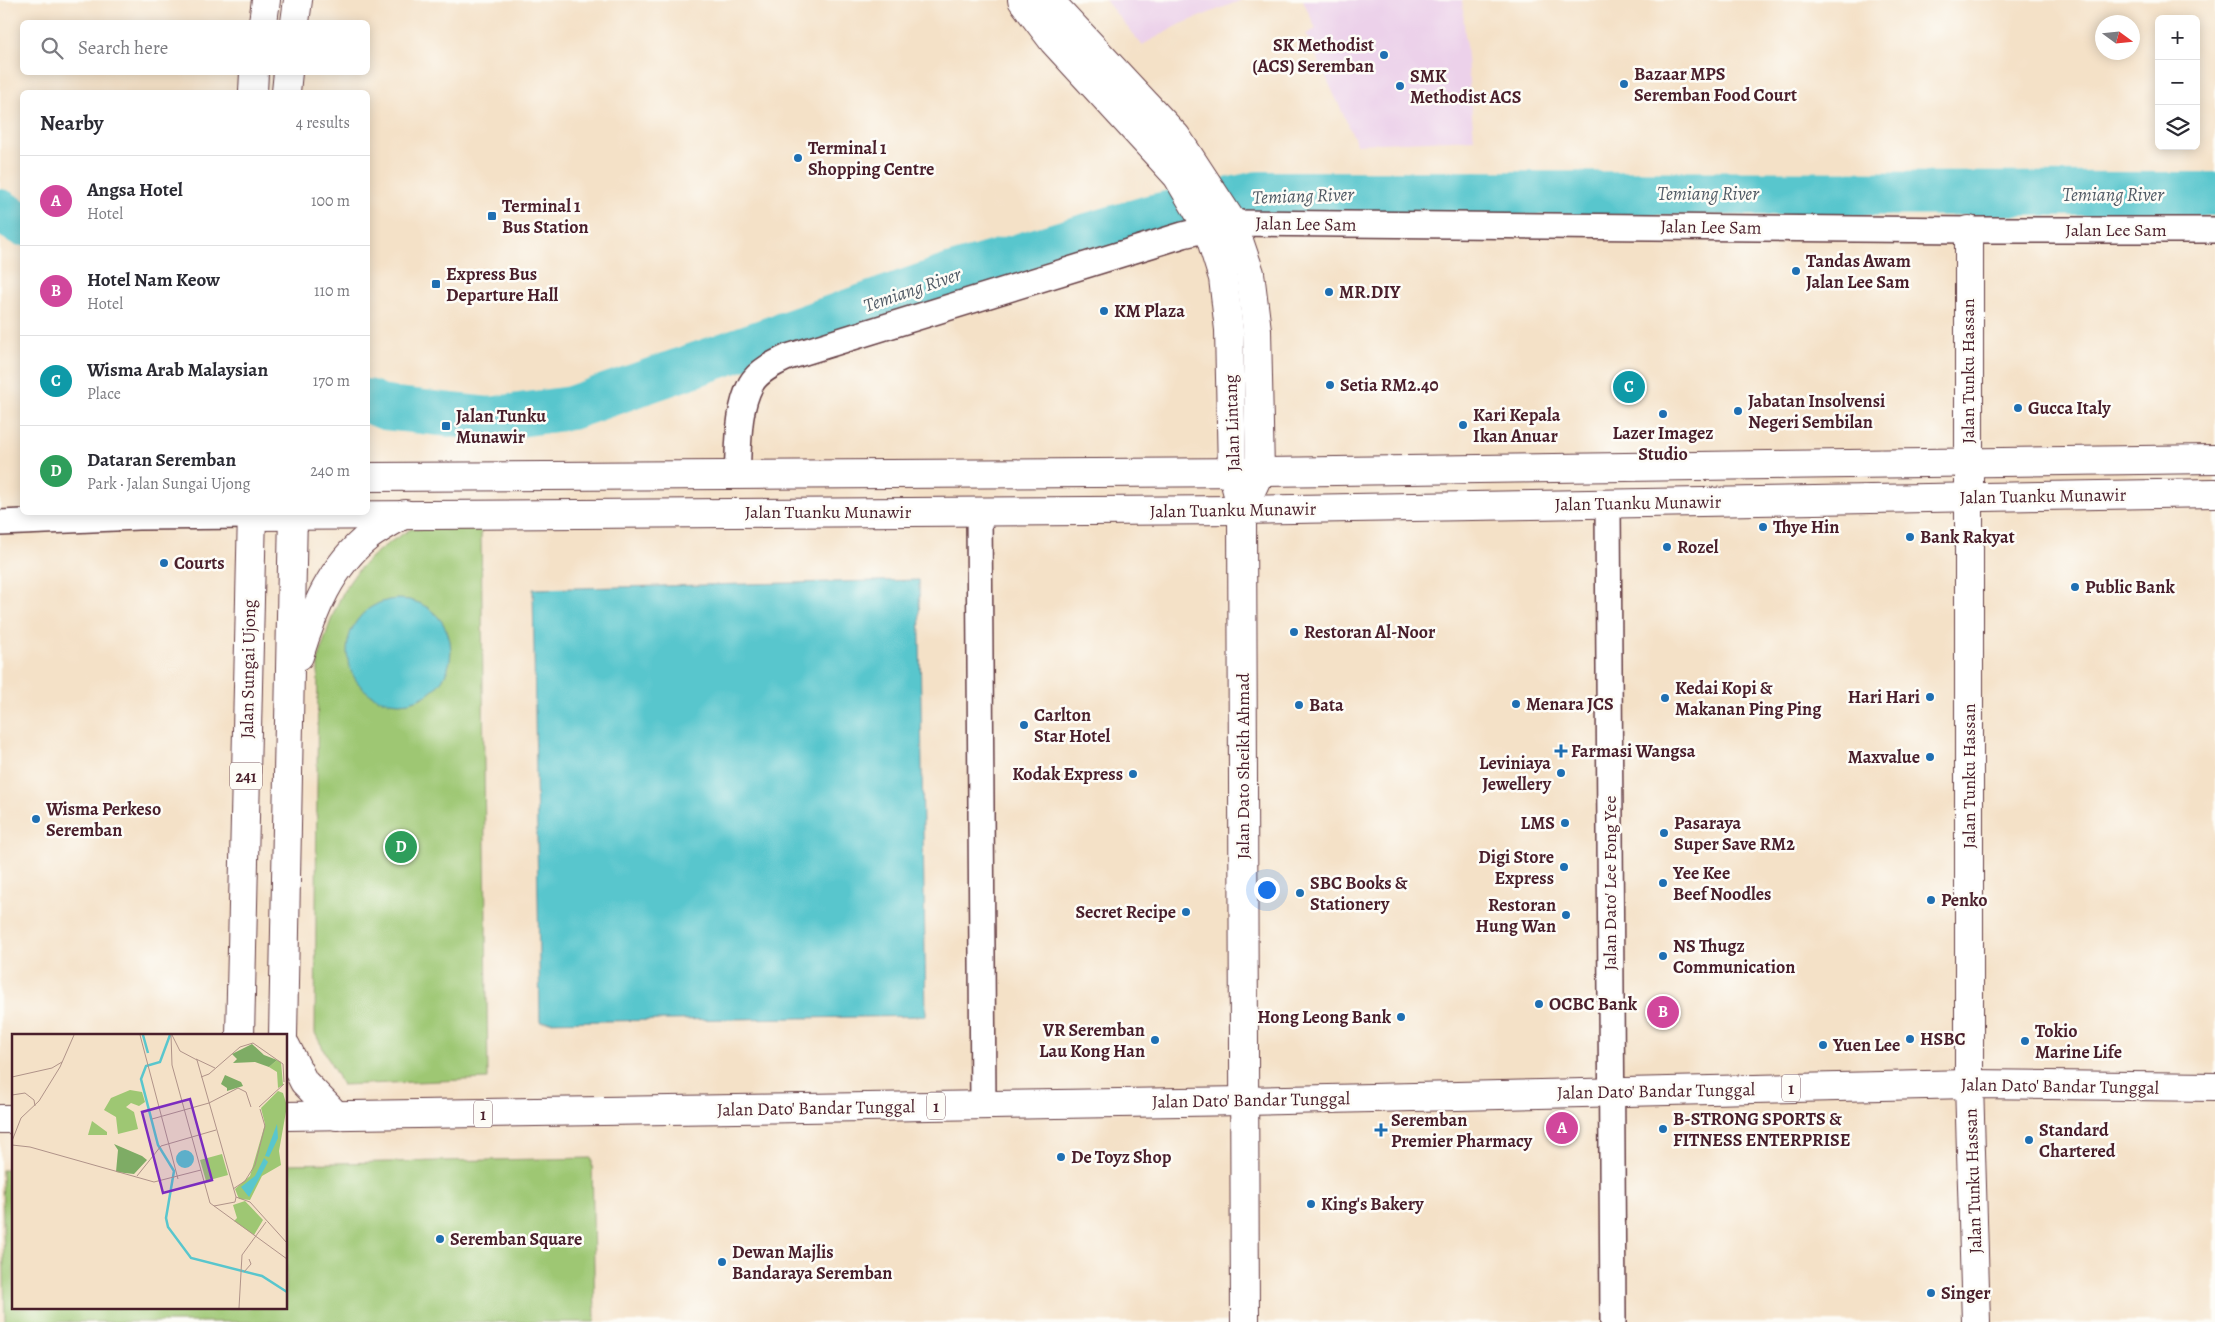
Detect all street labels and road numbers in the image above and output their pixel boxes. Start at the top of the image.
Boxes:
street label: Jalan Lee Sam [1255,211,1357,237]
street label: Jalan Lee Sam [1660,214,1762,240]
street label: Jalan Lee Sam [2065,218,2167,242]
street label: Jalan Tunku Hassan [1956,298,1980,444]
street label: Jalan Lintang [1218,374,1246,472]
street label: Jalan Tuanku Munawir [1959,483,2127,509]
street label: Jalan Tuanku Munawir [1554,490,1722,516]
street label: Jalan Tuanku Munawir [1149,497,1317,523]
street label: Jalan Tuanku Munawir [745,500,911,524]
street label: Jalan Sungai Ujong [235,599,261,739]
street label: Jalan Dato Sheikh Ahmad [1231,672,1255,859]
street label: Jalan Tunku Hassan [1957,703,1981,849]
road number: 241 [230,762,262,789]
street label: Jalan Dato' Lee Fong Yee [1598,796,1622,970]
street label: Jalan Dato' Bandar Tunggal [1961,1072,2160,1100]
road number: 1 [1782,1074,1800,1102]
street label: Jalan Dato' Bandar Tunggal [1557,1077,1756,1105]
street label: Jalan Dato' Bandar Tunggal [1152,1086,1351,1114]
road number: 1 [927,1092,945,1120]
street label: Jalan Dato' Bandar Tunggal [717,1094,916,1122]
road number: 1 [474,1100,492,1128]
street label: Jalan Tunku Hassan [1958,1108,1988,1254]

